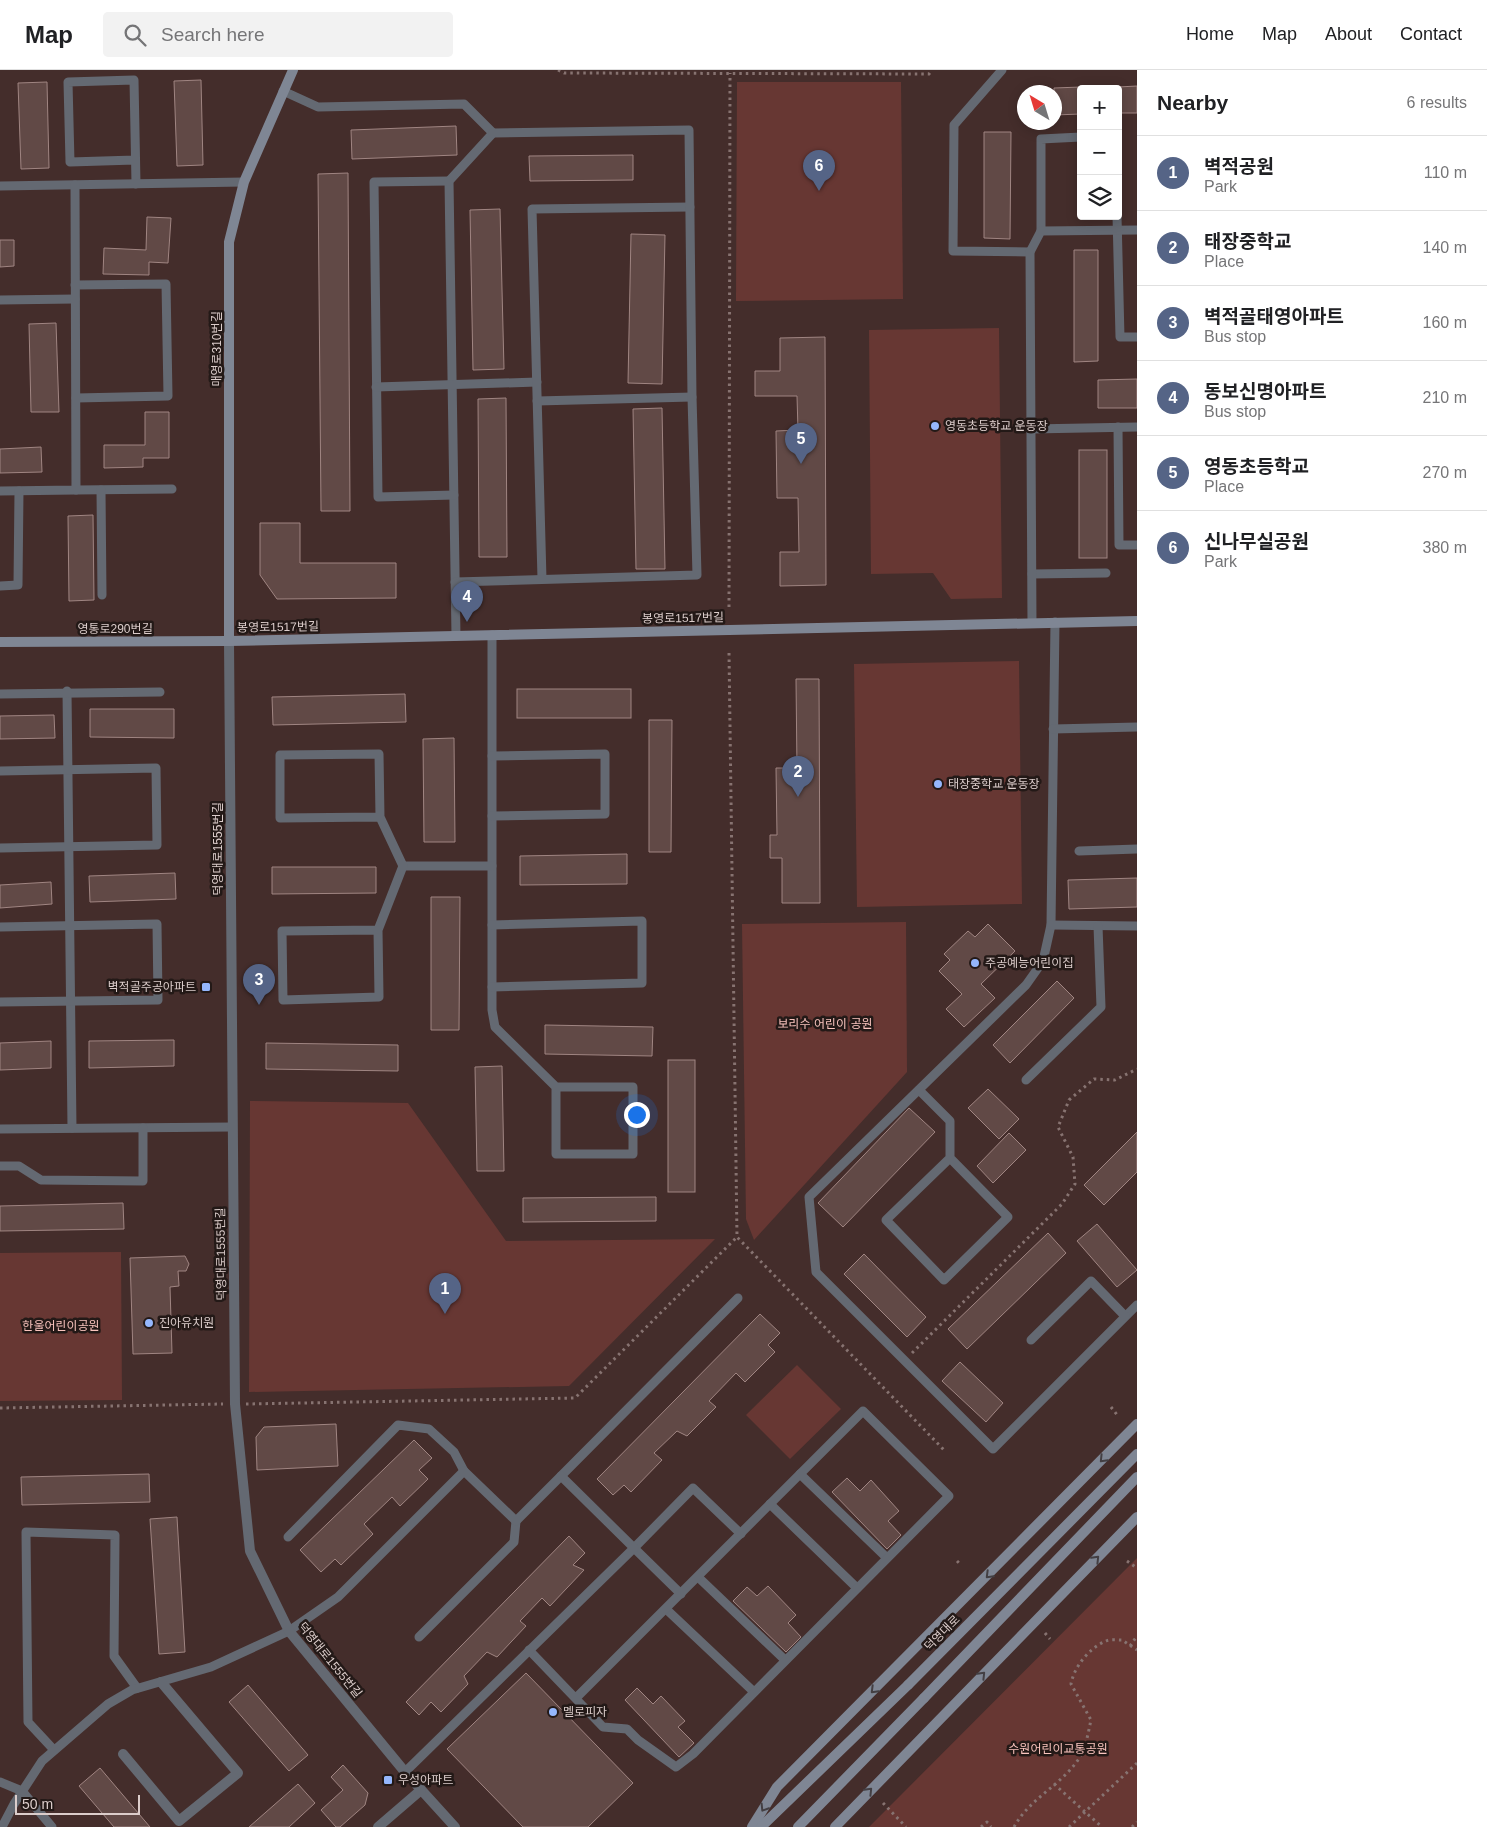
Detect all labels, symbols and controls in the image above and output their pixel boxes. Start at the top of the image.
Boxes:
search box [103,12,453,57]
text: Map [25,21,73,48]
icon: search [121,21,149,49]
text: Search here [161,24,265,45]
text: Home [1186,24,1234,44]
text: Map [1262,24,1297,44]
text: About [1325,24,1372,44]
text: Contact [1400,24,1462,44]
north arrow [1017,85,1062,130]
map controls [1077,85,1122,220]
button: + [1077,85,1122,130]
text: Nearby [1157,91,1228,114]
text: 6 results [1407,94,1467,111]
button: − [1077,130,1122,175]
pin: 6 [803,150,835,191]
text: 벽적공원 [1204,156,1274,177]
text: 1 [1169,164,1177,181]
text: 110 m [1424,164,1467,181]
button: layers [1077,175,1122,220]
text: Park [1204,178,1237,195]
text: 태장중학교 [1204,231,1291,252]
text: 2 [1169,239,1177,256]
text: 140 m [1423,239,1467,256]
text: Place [1204,253,1244,270]
text: 벽적골태영아파트 [1204,306,1344,327]
street label: 매영로310번길 [210,311,224,387]
text: 3 [1169,314,1177,331]
text: 160 m [1423,314,1467,331]
text: Bus stop [1204,328,1266,345]
text: 동보신명아파트 [1204,381,1326,402]
text: 4 [1169,389,1177,406]
text: 210 m [1423,389,1467,406]
text: Bus stop [1204,403,1266,420]
place label: 영동초등학교 운동장 [945,419,1048,433]
marker: 영동초등학교 운동장 [929,420,941,432]
pin: 5 [785,423,817,464]
text: 영동초등학교 [1204,456,1309,477]
text: 5 [1169,464,1177,481]
text: 270 m [1423,464,1467,481]
text: Place [1204,478,1244,495]
text: 신나무실공원 [1204,531,1309,552]
text: 6 [1169,539,1177,556]
text: 380 m [1423,539,1467,556]
text: Park [1204,553,1237,570]
pin: 4 [451,581,483,622]
street label: 봉영로1517번길 [642,610,724,626]
street label: 봉영로1517번길 [237,619,319,635]
street label: 영통로290번길 [77,622,153,636]
pin: 2 [782,756,814,797]
place label: 태장중학교 운동장 [948,777,1040,791]
marker: 태장중학교 운동장 [932,778,944,790]
street label: 덕영대로1555번길 [211,803,225,895]
place label: 주공예능어린이집 [985,956,1073,970]
marker: 주공예능어린이집 [969,957,981,969]
pin: 3 [243,964,275,1005]
place label: 벽적골주공아파트 [108,980,196,994]
marker: 벽적골주공아파트 [200,981,212,993]
park label: 보리수 어린이 공원 [778,1017,873,1031]
your location [624,1102,650,1128]
street label: 덕영대로1555번길 [213,1207,229,1301]
pin: 1 [429,1273,461,1314]
place label: 진아유치원 [159,1316,214,1330]
marker: 진아유치원 [143,1317,155,1329]
park label: 한울어린이공원 [22,1319,100,1333]
one-way arrow [1100,1453,1109,1462]
one-way arrow [1090,1556,1099,1565]
one-way arrow [986,1569,995,1578]
street label: 덕영대로 [921,1612,963,1654]
street label: 덕영대로1555번길 [295,1619,365,1701]
one-way arrow [976,1672,985,1681]
one-way arrow [871,1684,880,1693]
place label: 멜로피자 [563,1705,607,1719]
marker: 멜로피자 [547,1706,559,1718]
park label: 수원어린이교통공원 [1008,1742,1108,1756]
place label: 우성아파트 [398,1773,453,1787]
marker: 우성아파트 [382,1774,394,1786]
one-way arrow [863,1788,872,1797]
scale bar [15,1792,140,1815]
text: 50 m [22,1796,53,1812]
one-way arrow [761,1803,770,1812]

